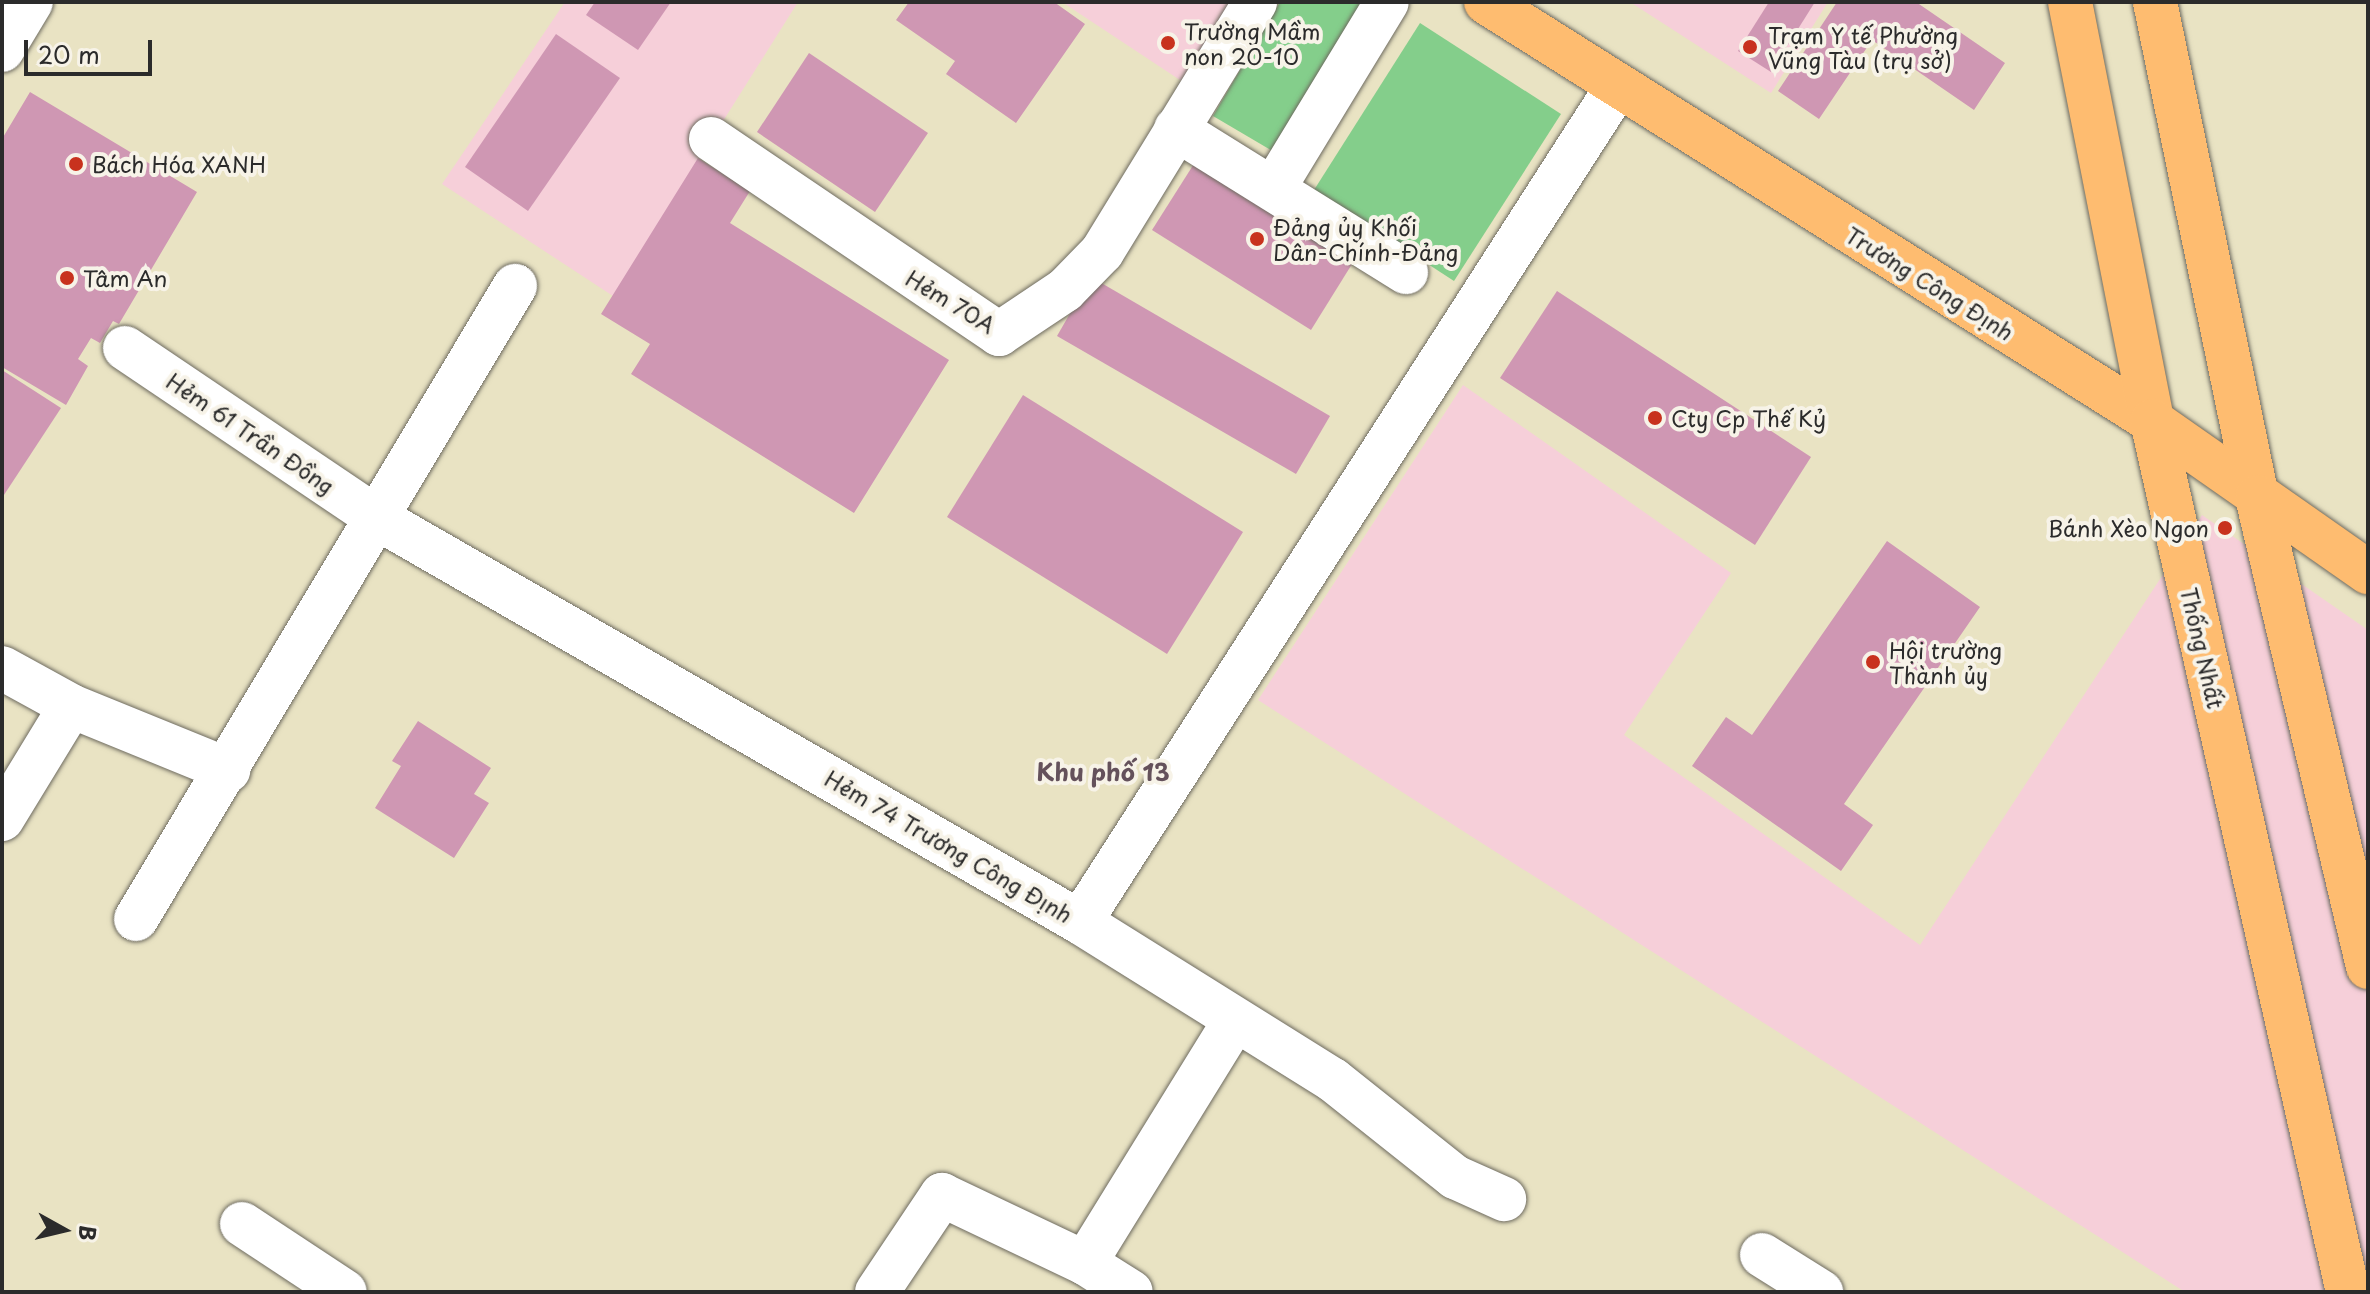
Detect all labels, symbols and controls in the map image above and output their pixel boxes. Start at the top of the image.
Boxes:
place label: Trường Mầm non 20-10 [1184,17,1320,68]
place label: Trạm Y tế Phường Vũng Tàu (trụ sở) [1768,21,1959,72]
scale bar [28,24,156,74]
marker: Trường Mầm non 20-10 [1159,34,1177,52]
text: 20 m [38,36,100,72]
marker: Trạm Y tế Phường Vũng Tàu (trụ sở) [1739,36,1761,58]
place label: Bách Hóa XANH [92,151,266,177]
marker: Bách Hóa XANH [67,155,85,173]
place label: Đảng ủy Khối Dân-Chính-Đảng [1273,213,1458,264]
street label: Trương Công Định [1841,220,2019,346]
marker: Đảng ủy Khối Dân-Chính-Đảng [1248,230,1266,248]
street label: Hẻm 70A [901,264,1001,338]
place label: Tâm An [83,265,165,291]
marker: Tâm An [58,269,76,287]
street label: Hẻm 61 Trần Đồng [161,366,341,500]
place label: Cty Cp Thế Kỷ [1671,405,1827,431]
marker: Cty Cp Thế Kỷ [1646,409,1664,427]
place label: Bánh Xèo Ngon [2046,515,2209,541]
marker: Bánh Xèo Ngon [2216,519,2234,537]
street label: Thống Nhất [2176,585,2230,711]
place label: Hội trường Thành ủy [1889,636,2002,688]
marker: Hội trường Thành ủy [1864,653,1882,671]
district label: Khu phố 13 [1036,758,1170,786]
street label: Hẻm 74 Trương Công Định [820,764,1078,928]
north arrow [24,1190,104,1270]
text: B [71,1224,106,1243]

